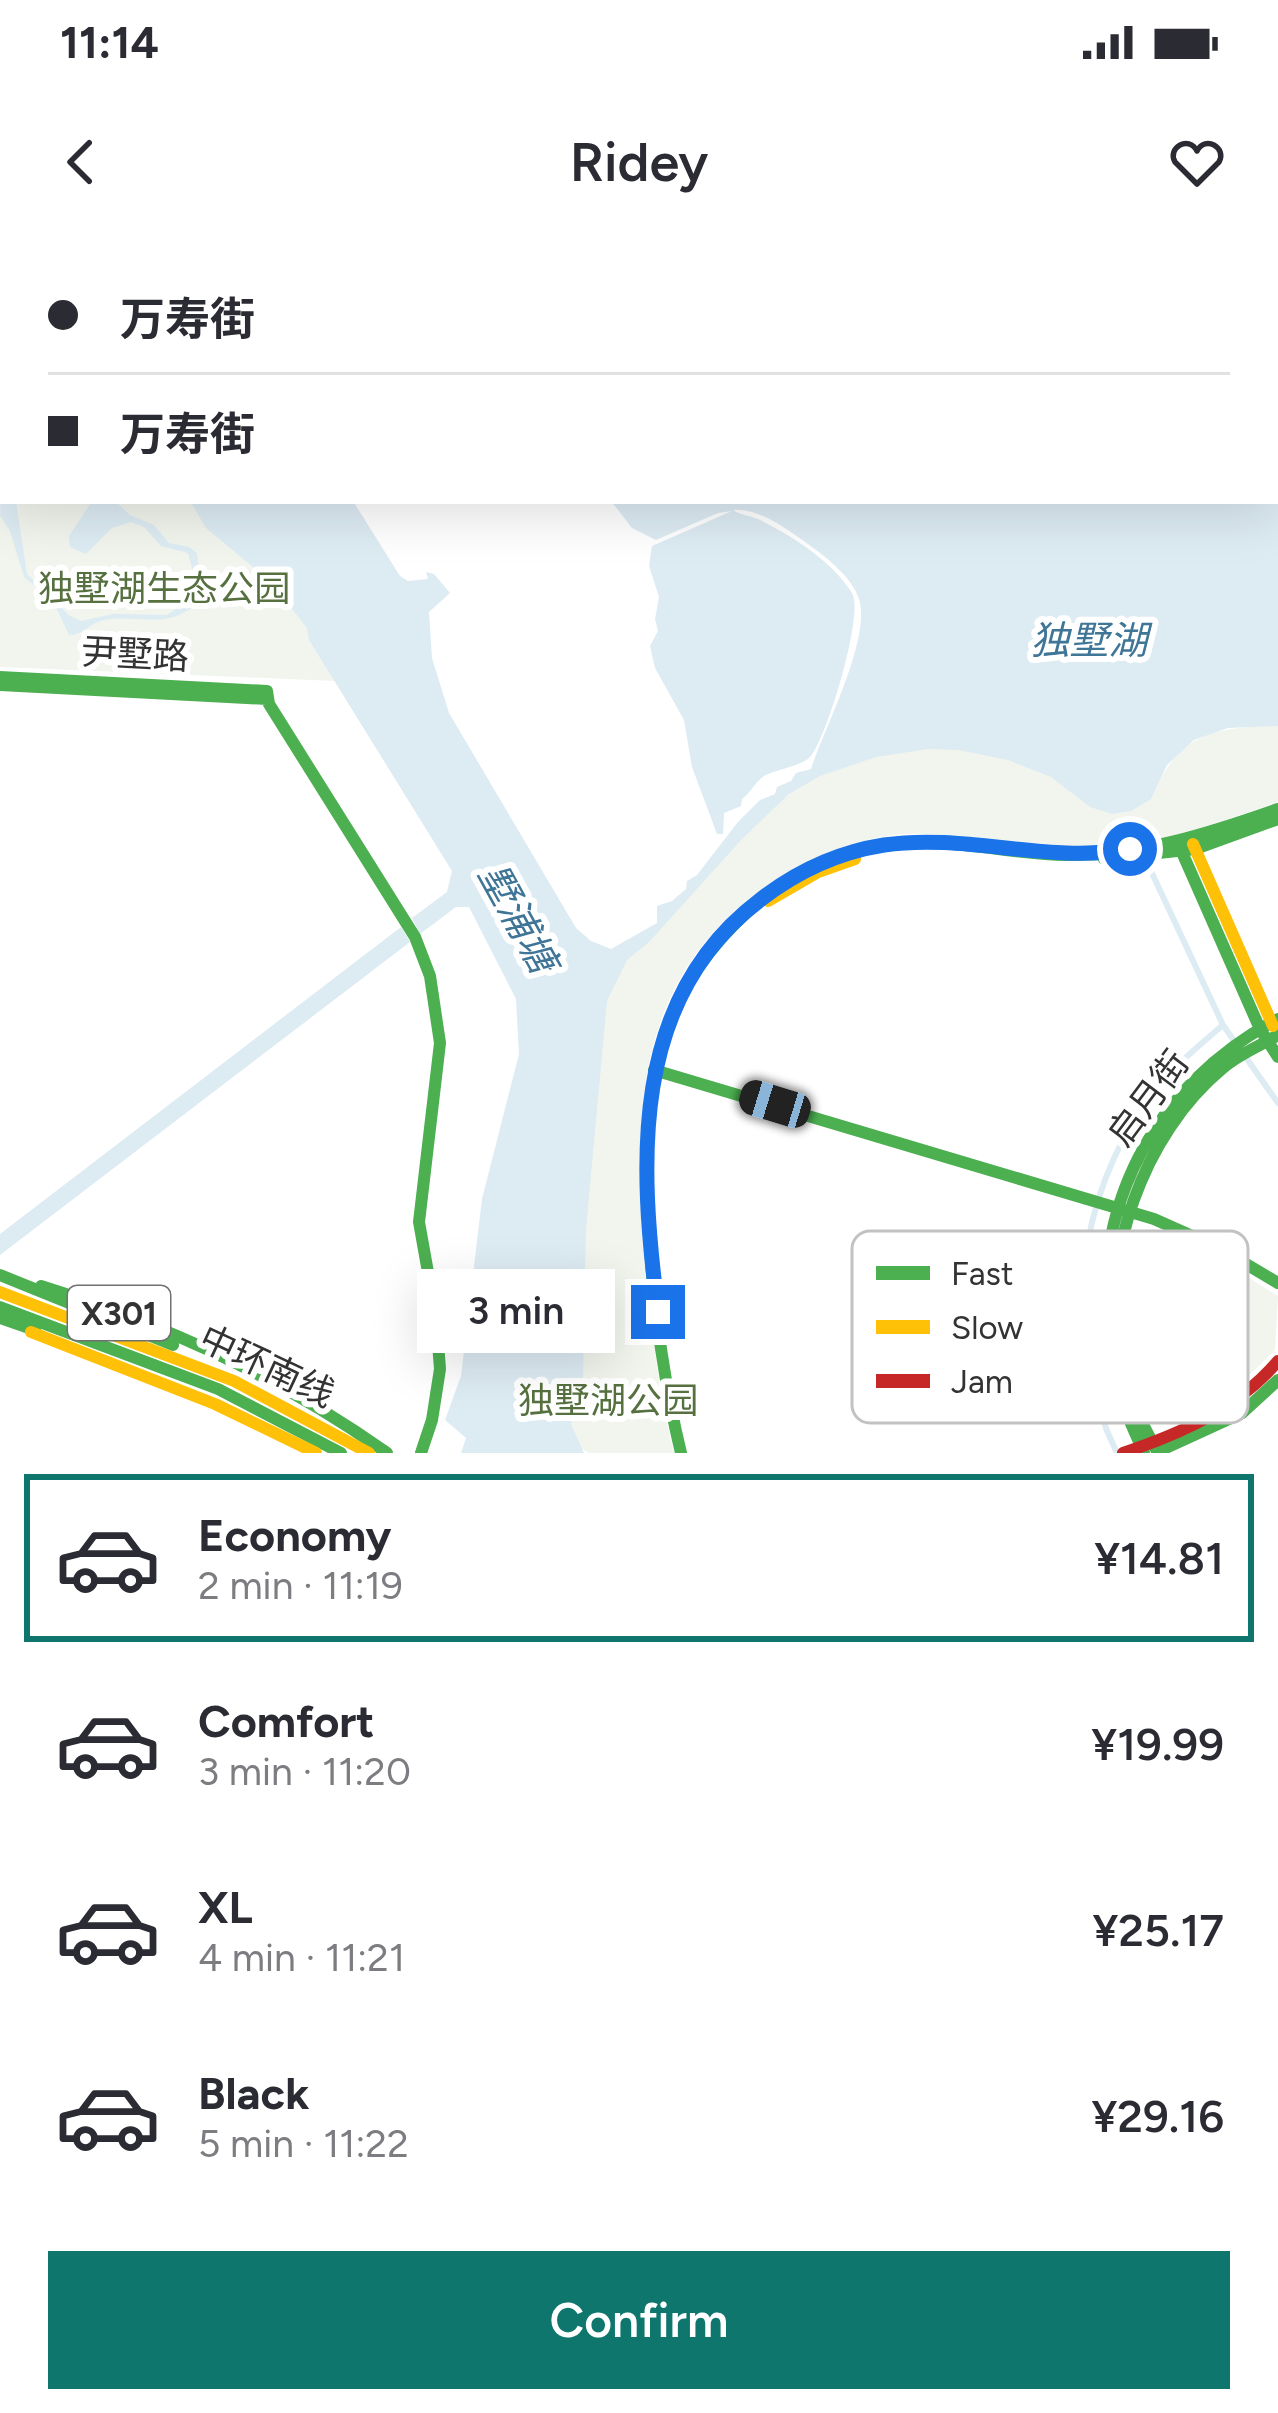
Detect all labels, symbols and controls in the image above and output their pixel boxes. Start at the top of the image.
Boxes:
text: 11:14 [60,15,159,69]
icon: back [48,129,114,195]
icon: heart [1164,129,1230,195]
text: Ridey [570,130,708,195]
text: 万寿街 [120,292,255,346]
text: 万寿街 [120,407,255,461]
park label: 独墅湖生态公园 [38,567,290,610]
water label: 独墅湖 [1030,617,1153,664]
street label: 尹墅路 [80,630,190,678]
route start [1103,822,1157,876]
water label: 墅浦塘 [469,855,570,986]
street label: 启月街 [1098,1042,1198,1154]
car [735,1076,815,1132]
legend [852,1231,1248,1423]
text: Fast [951,1254,1013,1293]
callout: 3 min [418,1270,616,1354]
route end [631,1285,685,1339]
road number: X301 [68,1286,170,1340]
text: 3 min [468,1287,564,1334]
text: Slow [951,1308,1023,1347]
street label: 中环南线 [193,1316,341,1416]
text: Jam [951,1362,1013,1401]
park label: 独墅湖公园 [518,1379,698,1422]
icon: car [54,1504,162,1612]
text: Economy [198,1508,391,1562]
text: ¥14.81 [1094,1531,1224,1585]
text: 2 min · 11:19 [198,1562,403,1609]
icon: car [54,1690,162,1798]
text: Comfort [198,1694,374,1748]
text: ¥19.99 [1091,1717,1224,1771]
text: 3 min · 11:20 [198,1748,411,1795]
icon: car [54,1876,162,1984]
text: XL [198,1880,253,1934]
text: ¥25.17 [1092,1903,1224,1957]
text: 4 min · 11:21 [198,1934,405,1981]
icon: car [54,2062,162,2170]
text: Black [198,2066,309,2120]
text: ¥29.16 [1091,2089,1224,2143]
text: 5 min · 11:22 [198,2120,409,2167]
button: Confirm [48,2251,1230,2389]

